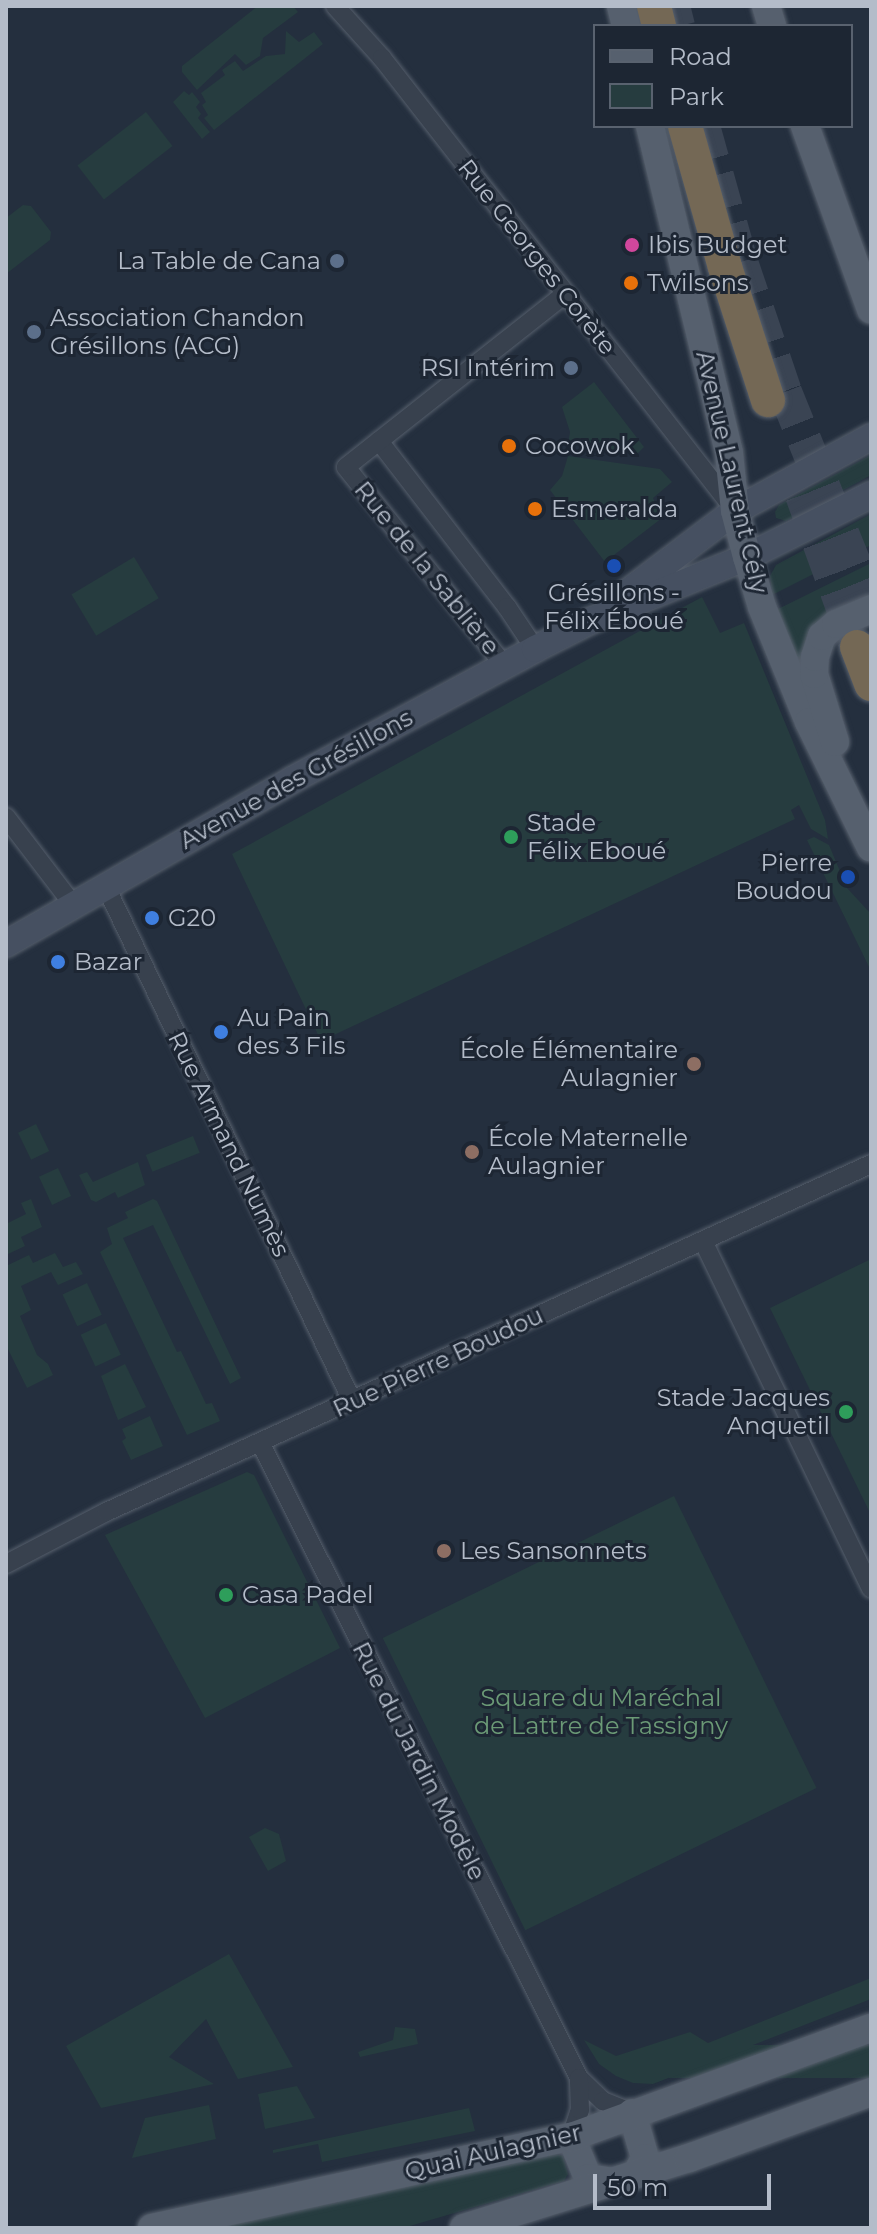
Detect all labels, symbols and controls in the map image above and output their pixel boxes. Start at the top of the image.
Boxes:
legend [593,24,853,128]
text: Road [669,42,732,71]
text: Park [669,82,724,111]
street label: Rue Georges Corète [452,154,622,360]
place label: Ibis Budget [648,231,787,259]
marker: Ibis Budget [623,236,641,254]
place label: La Table de Cana [117,247,321,275]
marker: La Table de Cana [328,252,346,270]
place label: Twilsons [647,269,749,297]
marker: Twilsons [622,274,640,292]
place label: Association Chandon Grésillons (ACG) [50,304,304,360]
marker: Association Chandon Grésillons (ACG) [25,323,43,341]
street label: Avenue Laurent Cély [690,348,774,596]
place label: RSI Intérim [421,354,555,382]
marker: RSI Intérim [562,359,580,377]
place label: Cocowok [525,432,635,460]
marker: Cocowok [500,437,518,455]
street label: Rue de la Sablière [348,476,506,660]
place label: Esmeralda [551,495,678,523]
marker: Esmeralda [526,500,544,518]
marker: Grésillons - Félix Éboué [605,557,623,575]
place label: Grésillons - Félix Éboué [544,579,684,635]
street label: Avenue des Grésillons [174,703,418,855]
place label: Stade Félix Eboué [527,809,666,865]
marker: Stade Félix Eboué [502,828,520,846]
place label: Pierre Boudou [735,849,832,905]
marker: Pierre Boudou [839,868,857,886]
place label: G20 [168,904,216,932]
marker: G20 [143,909,161,927]
place label: Bazar [74,948,142,976]
marker: Bazar [49,953,67,971]
place label: Au Pain des 3 Fils [237,1004,345,1060]
marker: Au Pain des 3 Fils [212,1023,230,1041]
street label: Rue Armand Numès [162,1027,296,1261]
place label: École Élémentaire Aulagnier [460,1036,678,1092]
marker: École Élémentaire Aulagnier [685,1055,703,1073]
place label: École Maternelle Aulagnier [488,1124,688,1180]
marker: École Maternelle Aulagnier [463,1143,481,1161]
street label: Rue Pierre Boudou [328,1301,548,1423]
place label: Stade Jacques Anquetil [657,1384,830,1440]
marker: Stade Jacques Anquetil [837,1403,855,1421]
place label: Les Sansonnets [460,1537,647,1565]
marker: Les Sansonnets [435,1542,453,1560]
place label: Casa Padel [242,1581,373,1609]
marker: Casa Padel [217,1586,235,1604]
street label: Rue du Jardin Modèle [346,1637,492,1885]
park label: Square du Maréchal de Lattre de Tassigny [474,1684,728,1740]
street label: Quai Aulagnier [402,2118,584,2186]
scale bar [597,2158,775,2208]
text: 50 m [607,2173,668,2202]

